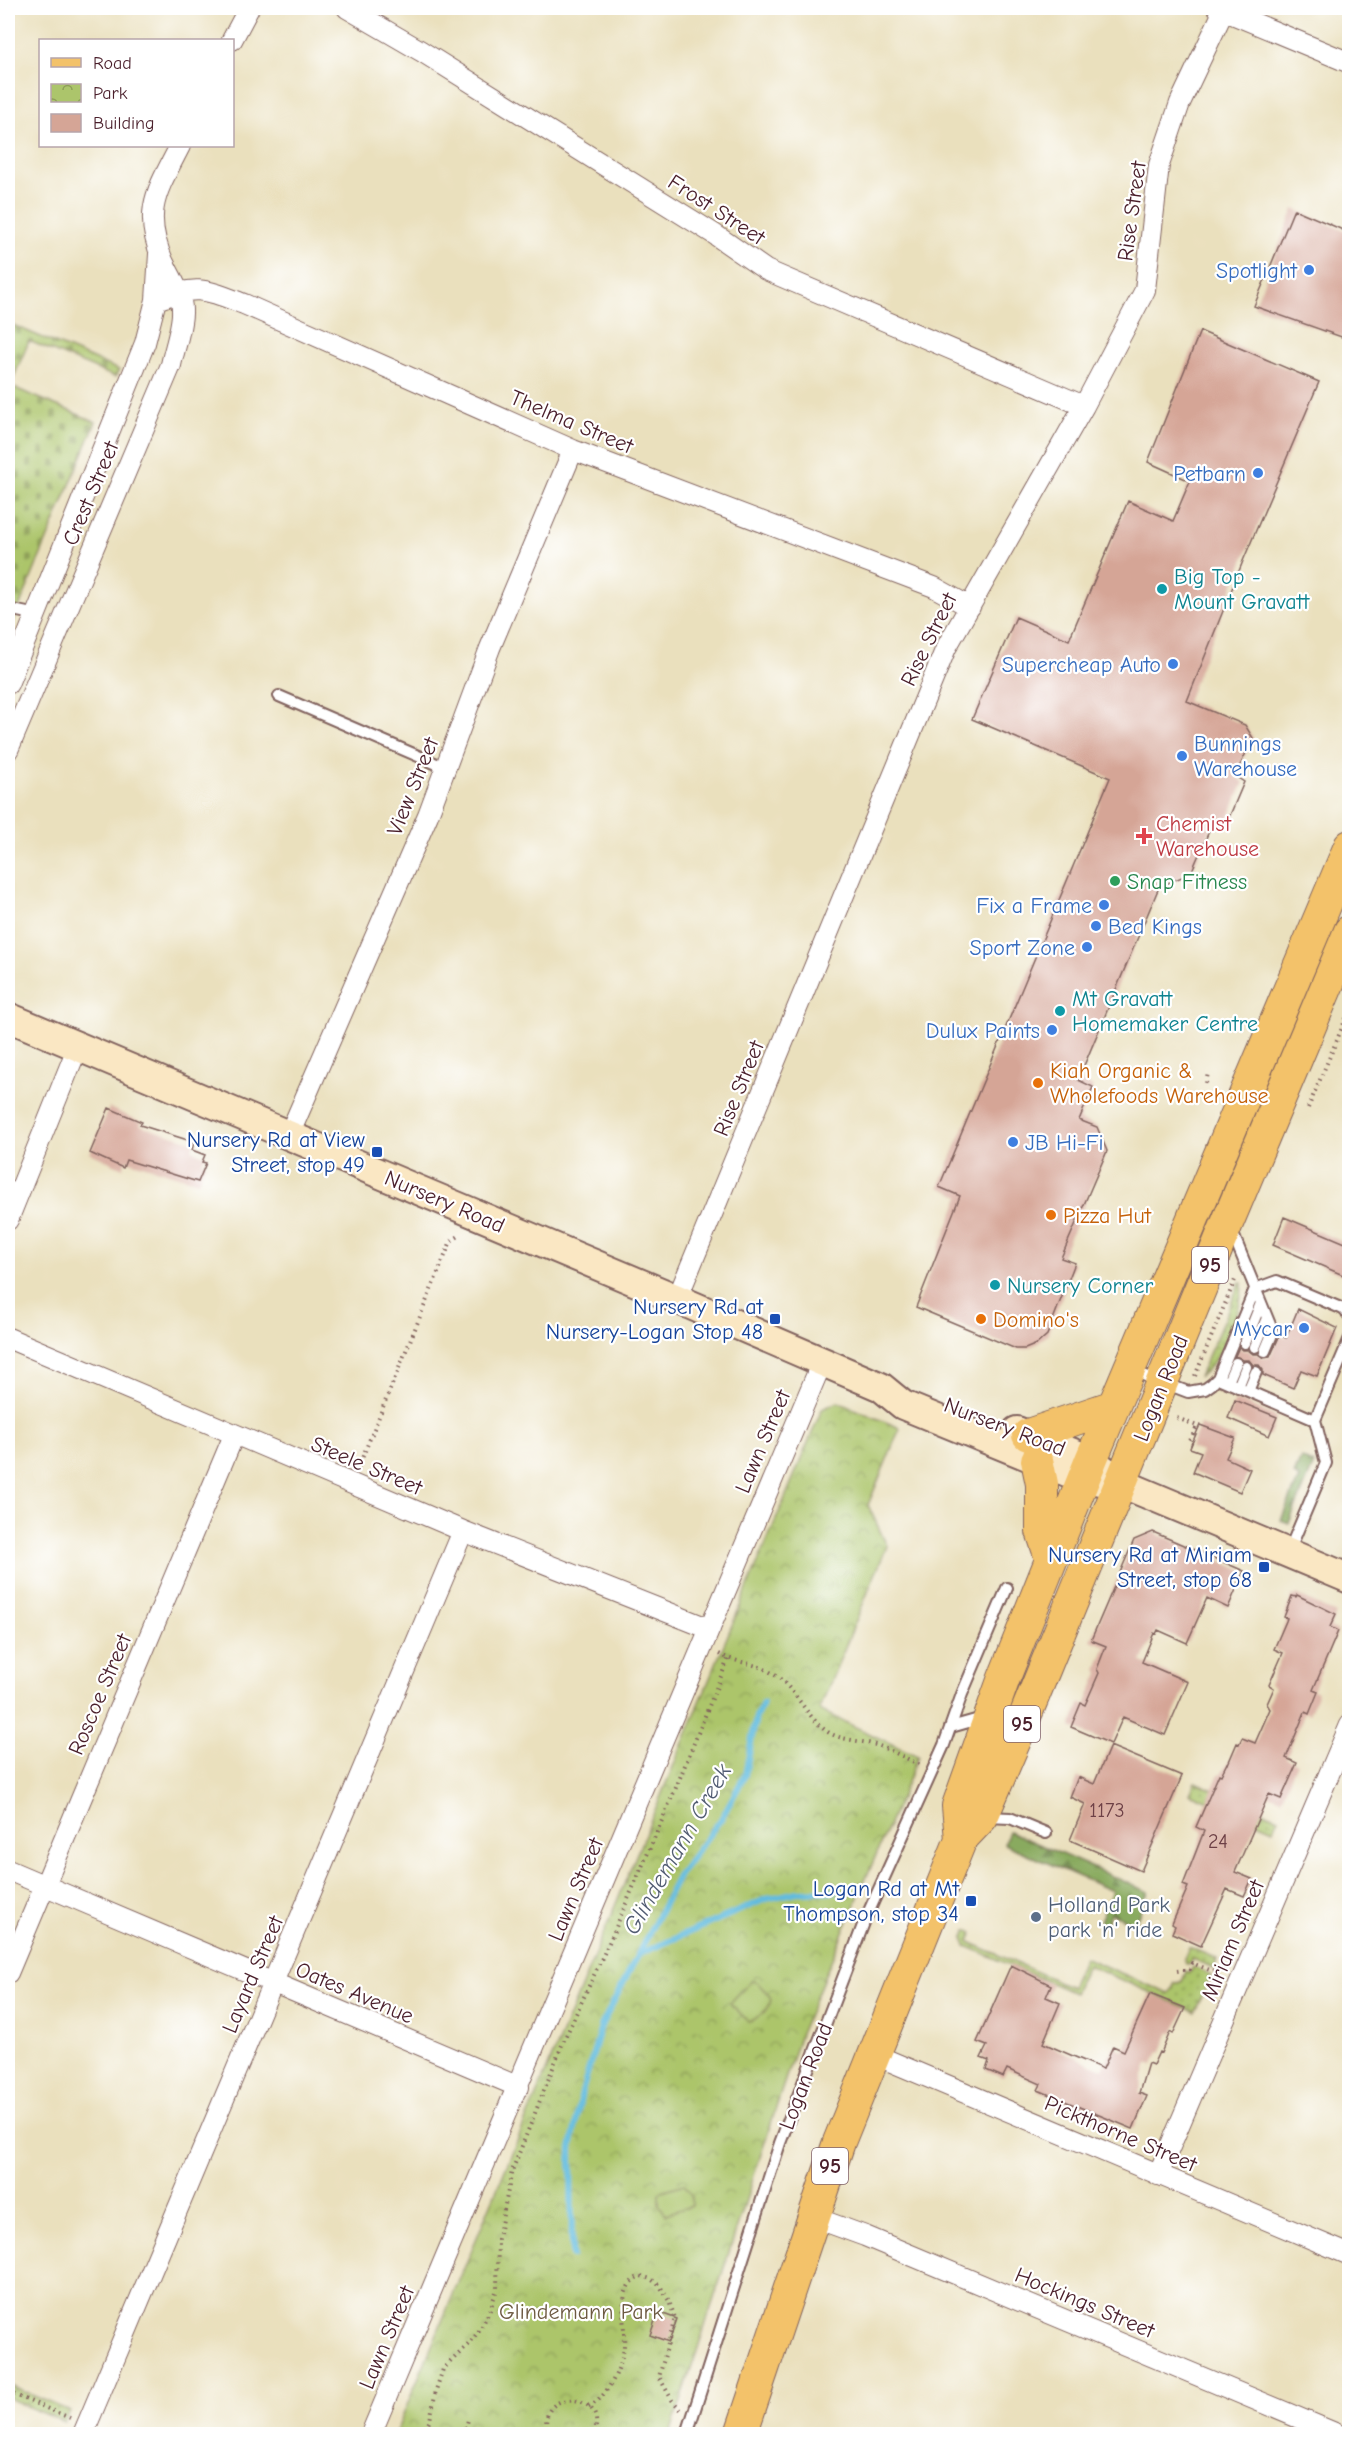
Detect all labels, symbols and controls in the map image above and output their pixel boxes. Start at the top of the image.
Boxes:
legend [39,39,234,147]
text: Road [93,53,132,74]
text: Park [93,83,128,104]
text: Building [93,113,155,134]
street label: Rise Street [1112,159,1152,263]
street label: Frost Street [663,169,770,251]
place label: Spotlight [1216,258,1298,284]
marker: Spotlight [1302,263,1316,277]
street label: Thelma Street [506,384,638,460]
street label: Crest Street [57,437,125,549]
place label: Petbarn [1173,461,1246,487]
marker: Petbarn [1251,466,1265,480]
place label: Big Top - Mount Gravatt [1174,564,1310,615]
marker: Big Top - Mount Gravatt [1155,582,1169,596]
street label: Rise Street [895,588,963,690]
place label: Supercheap Auto [1002,652,1161,678]
marker: Supercheap Auto [1166,657,1180,671]
place label: Bunnings Warehouse [1194,731,1297,782]
street label: View Street [382,733,445,839]
marker: Bunnings Warehouse [1175,749,1189,763]
place label: Chemist Warehouse [1156,811,1259,862]
marker: Chemist Warehouse [1137,829,1151,843]
place label: Snap Fitness [1127,869,1247,895]
marker: Snap Fitness [1108,874,1122,888]
place label: Fix a Frame [976,893,1092,919]
marker: Fix a Frame [1097,898,1111,912]
place label: Bed Kings [1108,914,1202,940]
marker: Bed Kings [1089,919,1103,933]
place label: Sport Zone [970,935,1075,961]
marker: Sport Zone [1080,940,1094,954]
place label: Mt Gravatt Homemaker Centre [1072,986,1258,1037]
marker: Mt Gravatt Homemaker Centre [1053,1004,1067,1018]
place label: Dulux Paints [926,1018,1040,1044]
marker: Dulux Paints [1045,1023,1059,1037]
street label: Rise Street [708,1036,770,1140]
place label: Kiah Organic & Wholefoods Warehouse [1050,1058,1269,1109]
marker: Kiah Organic & Wholefoods Warehouse [1031,1076,1045,1090]
place label: Nursery Rd at View Street, stop 49 [187,1127,365,1178]
place label: JB Hi-Fi [1025,1130,1103,1156]
marker: JB Hi-Fi [1006,1135,1020,1149]
marker: Nursery Rd at View Street, stop 49 [370,1145,384,1159]
street label: Nursery Road [381,1165,509,1239]
place label: Pizza Hut [1063,1203,1152,1229]
marker: Pizza Hut [1044,1208,1058,1222]
road number: 95 [1192,1247,1228,1283]
place label: Nursery Corner [1007,1273,1154,1299]
marker: Nursery Corner [988,1278,1002,1292]
place label: Nursery Rd at Nursery-Logan Stop 48 [546,1294,764,1345]
place label: Domino's [993,1307,1079,1333]
marker: Nursery Rd at Nursery-Logan Stop 48 [768,1312,782,1326]
marker: Domino's [974,1312,988,1326]
place label: Mycar [1233,1316,1292,1342]
marker: Mycar [1297,1321,1311,1335]
street label: Logan Road [1128,1331,1194,1445]
street label: Lawn Street [730,1385,797,1497]
street label: Nursery Road [940,1392,1069,1462]
street label: Steele Street [307,1431,427,1501]
place label: Nursery Rd at Miriam Street, stop 68 [1048,1542,1252,1593]
marker: Nursery Rd at Miriam Street, stop 68 [1257,1560,1271,1574]
street label: Roscoe Street [63,1629,137,1759]
road number: 95 [1004,1706,1040,1742]
water label: Glindemann Creek [617,1758,737,1939]
house number: 1173 [1089,1799,1125,1822]
house number: 24 [1208,1830,1228,1853]
street label: Lawn Street [543,1833,610,1945]
street label: Miriam Street [1196,1875,1270,2005]
place label: Logan Rd at Mt Thompson, stop 34 [783,1876,960,1927]
place label: Holland Park park 'n' ride [1048,1892,1170,1943]
marker: Logan Rd at Mt Thompson, stop 34 [964,1894,978,1908]
marker: Holland Park park 'n' ride [1029,1910,1043,1924]
street label: Layard Street [217,1911,290,2037]
street label: Oates Avenue [292,1956,418,2029]
street label: Logan Road [774,2019,838,2133]
street label: Pickthorne Street [1041,2090,1201,2178]
road number: 95 [812,2148,848,2184]
street label: Hockings Street [1011,2262,1159,2344]
street label: Lawn Street [354,2281,421,2393]
park label: Glindemann Park [499,2299,663,2325]

